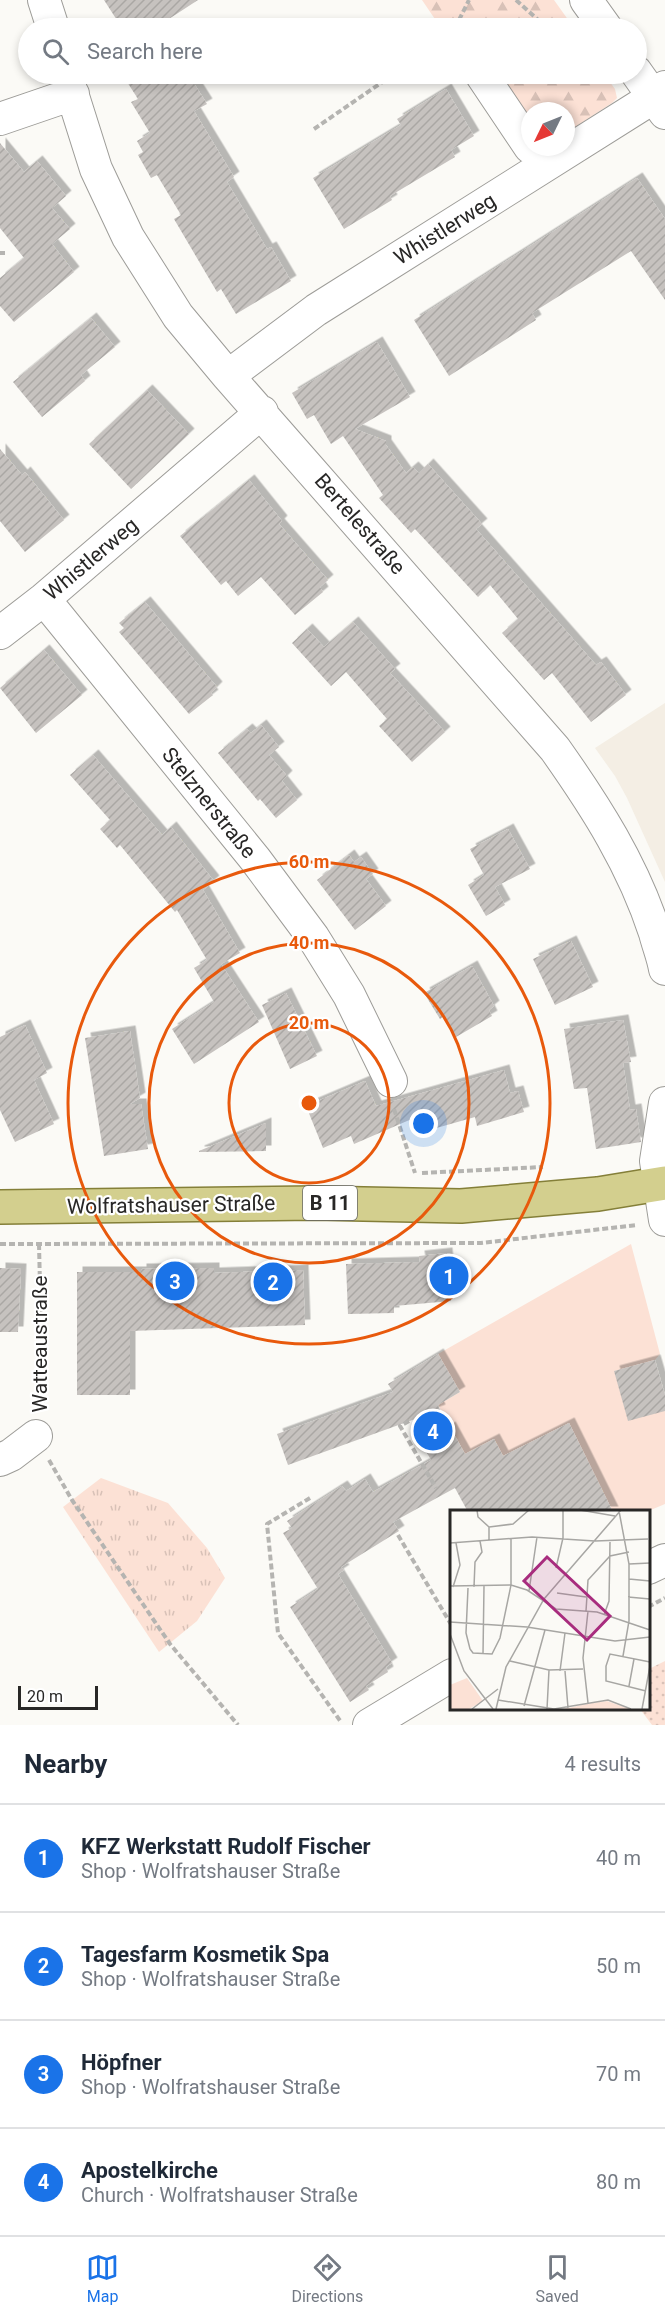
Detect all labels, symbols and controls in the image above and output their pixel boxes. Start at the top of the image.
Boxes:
search box [18,18,647,84]
icon: search [39,35,72,68]
text: Search here [87,39,203,64]
north arrow [521,102,575,156]
street label: Whistlerweg [390,188,500,270]
street label: Bertelestraße [310,469,410,579]
street label: Whistlerweg [39,513,143,605]
street label: Stelznerstraße [157,743,261,863]
text: 60 m [289,851,329,872]
text: 40 m [289,932,329,953]
text: 20 m [289,1012,329,1033]
centre of rings [299,1093,319,1113]
your location [409,1109,438,1138]
road number: B 11 [303,1186,357,1220]
street label: Wolfratshauser Straße [67,1191,275,1219]
pin: 1 [430,1254,468,1298]
pin: 3 [156,1258,195,1304]
pin: 2 [254,1260,292,1304]
street label: Watteaustraße [28,1275,52,1413]
pin: 4 [414,1408,452,1454]
inset map [450,1510,650,1710]
scale bar [18,1683,98,1710]
text: 20 m [27,1687,63,1706]
text: Nearby [24,1749,107,1779]
text: 4 results [565,1752,641,1776]
text: KFZ Werkstatt Rudolf Fischer [81,1834,371,1859]
text: 1 [38,1846,49,1870]
text: 40 m [596,1846,641,1870]
text: Shop · Wolfratshauser Straße [81,1859,340,1883]
text: Tagesfarm Kosmetik Spa [81,1942,329,1967]
text: 2 [38,1954,49,1978]
text: 50 m [596,1954,641,1978]
text: Shop · Wolfratshauser Straße [81,1967,340,1991]
text: Höpfner [81,2050,161,2075]
text: 3 [38,2062,49,2086]
text: 70 m [596,2062,641,2086]
text: Shop · Wolfratshauser Straße [81,2075,340,2099]
text: Apostelkirche [81,2158,218,2183]
text: 4 [38,2170,49,2194]
text: 80 m [596,2170,641,2194]
text: Church · Wolfratshauser Straße [81,2183,358,2207]
tab: Map [86,2251,119,2306]
tab: Directions [291,2251,363,2306]
tab: Saved [536,2251,579,2306]

